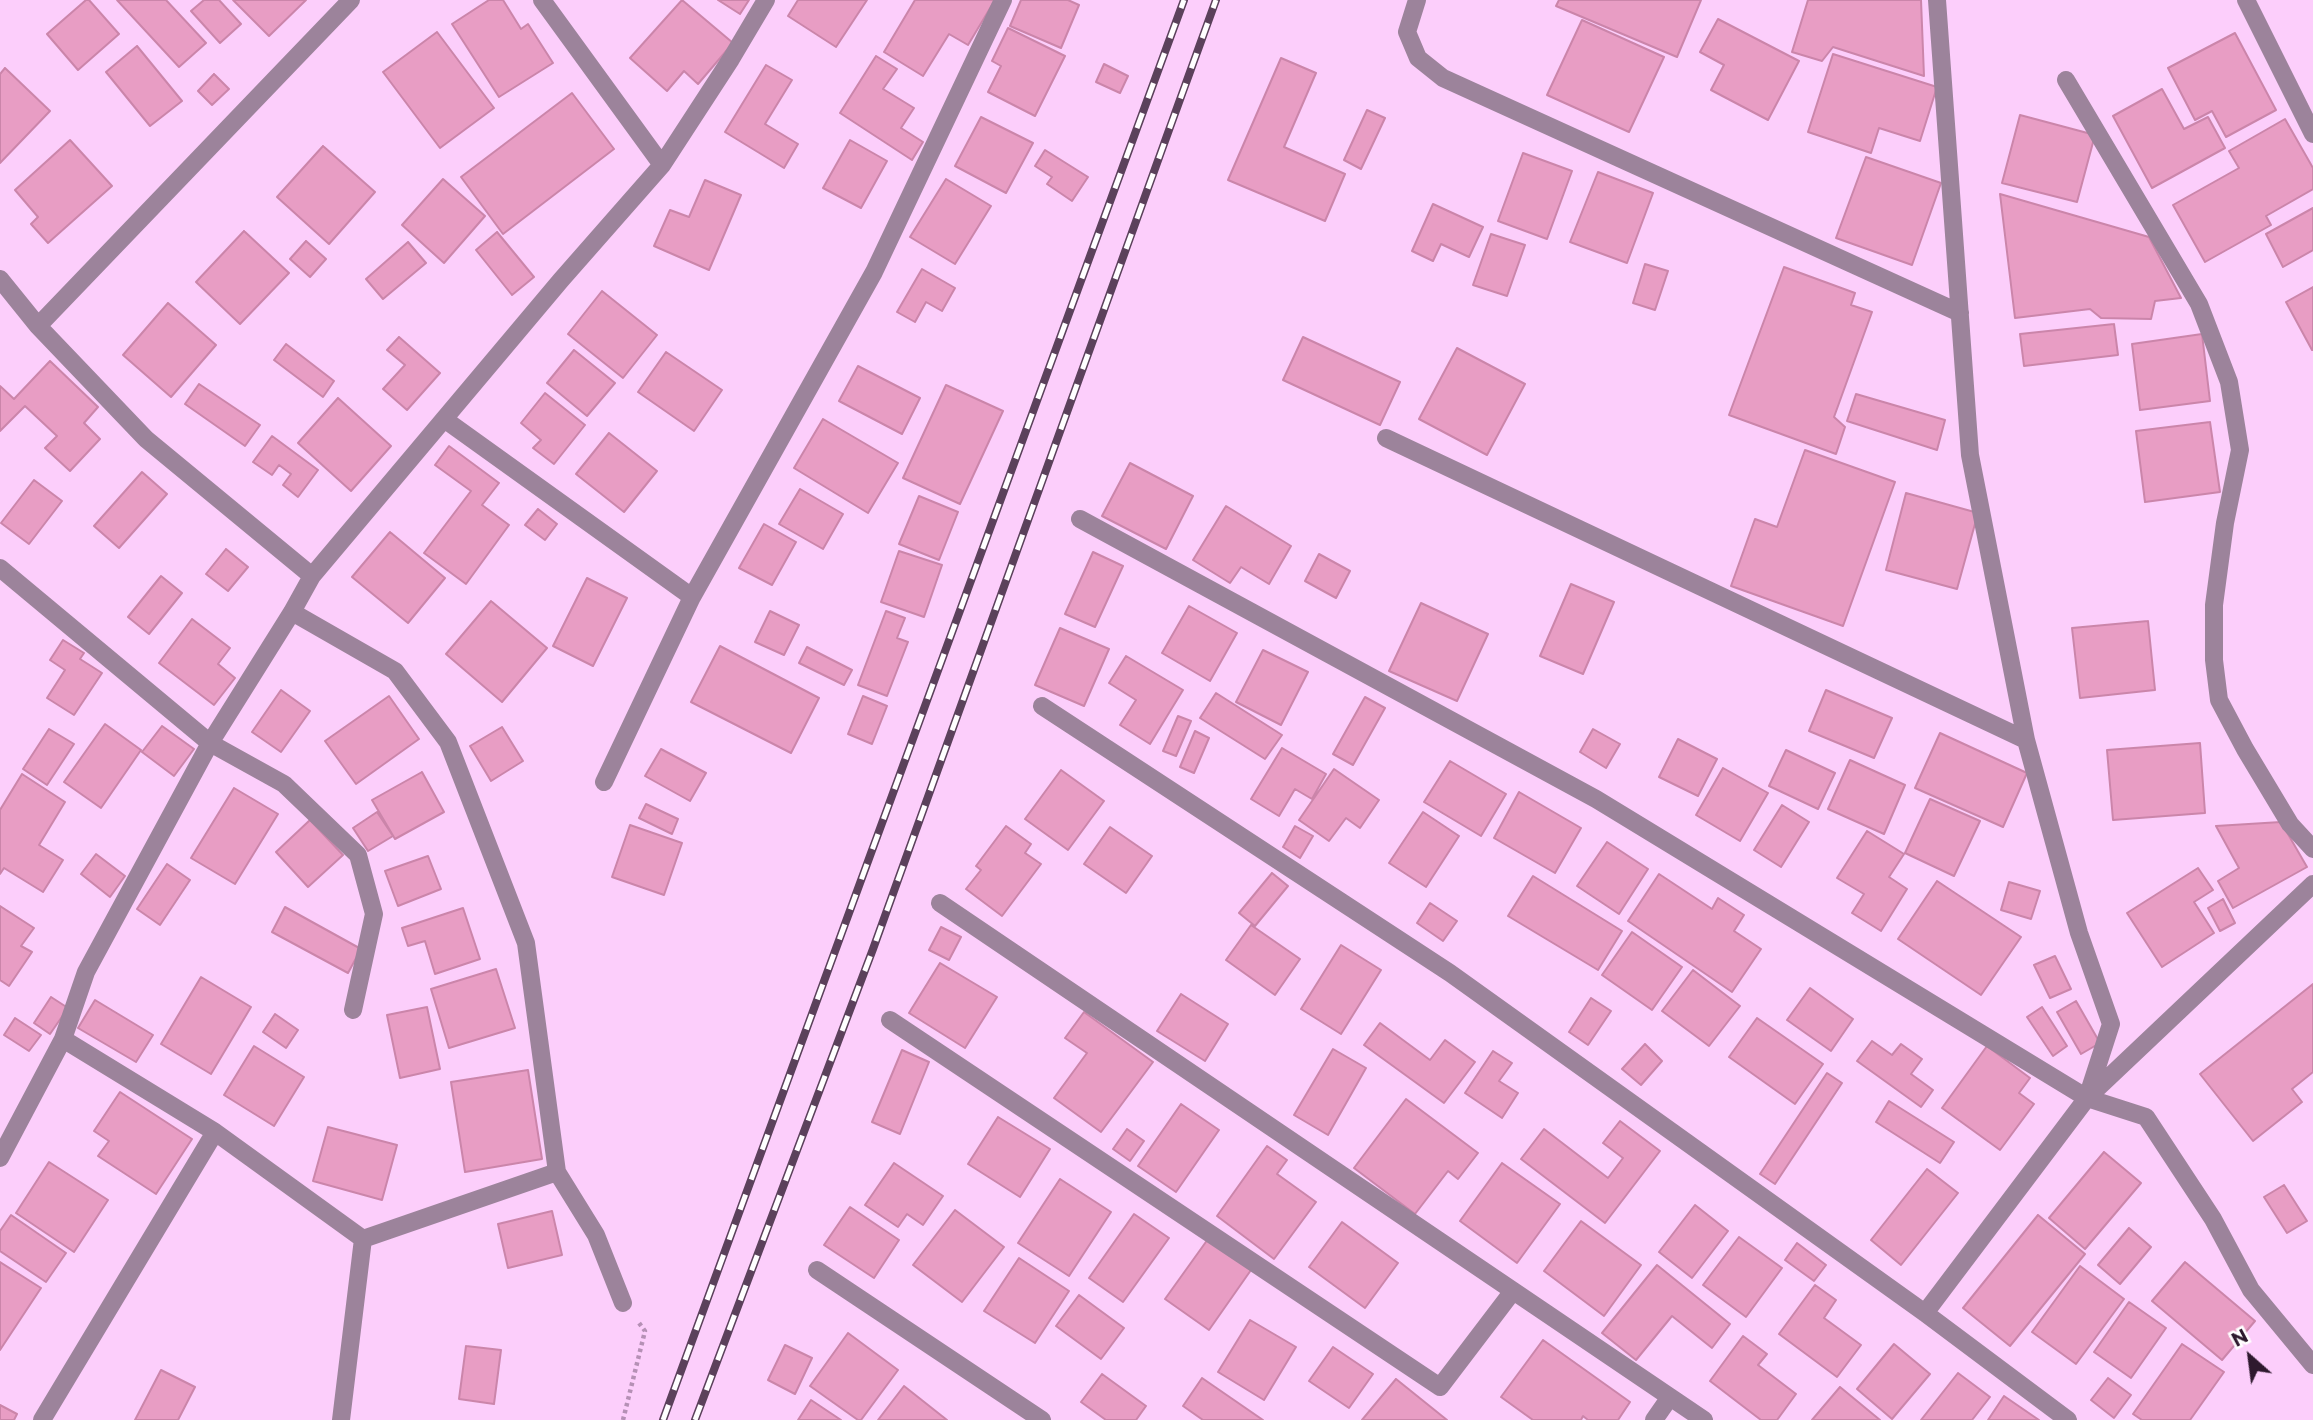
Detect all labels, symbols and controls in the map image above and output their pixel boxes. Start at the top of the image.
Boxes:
north arrow [2215,1322,2285,1392]
text: N [2228,1324,2252,1352]

